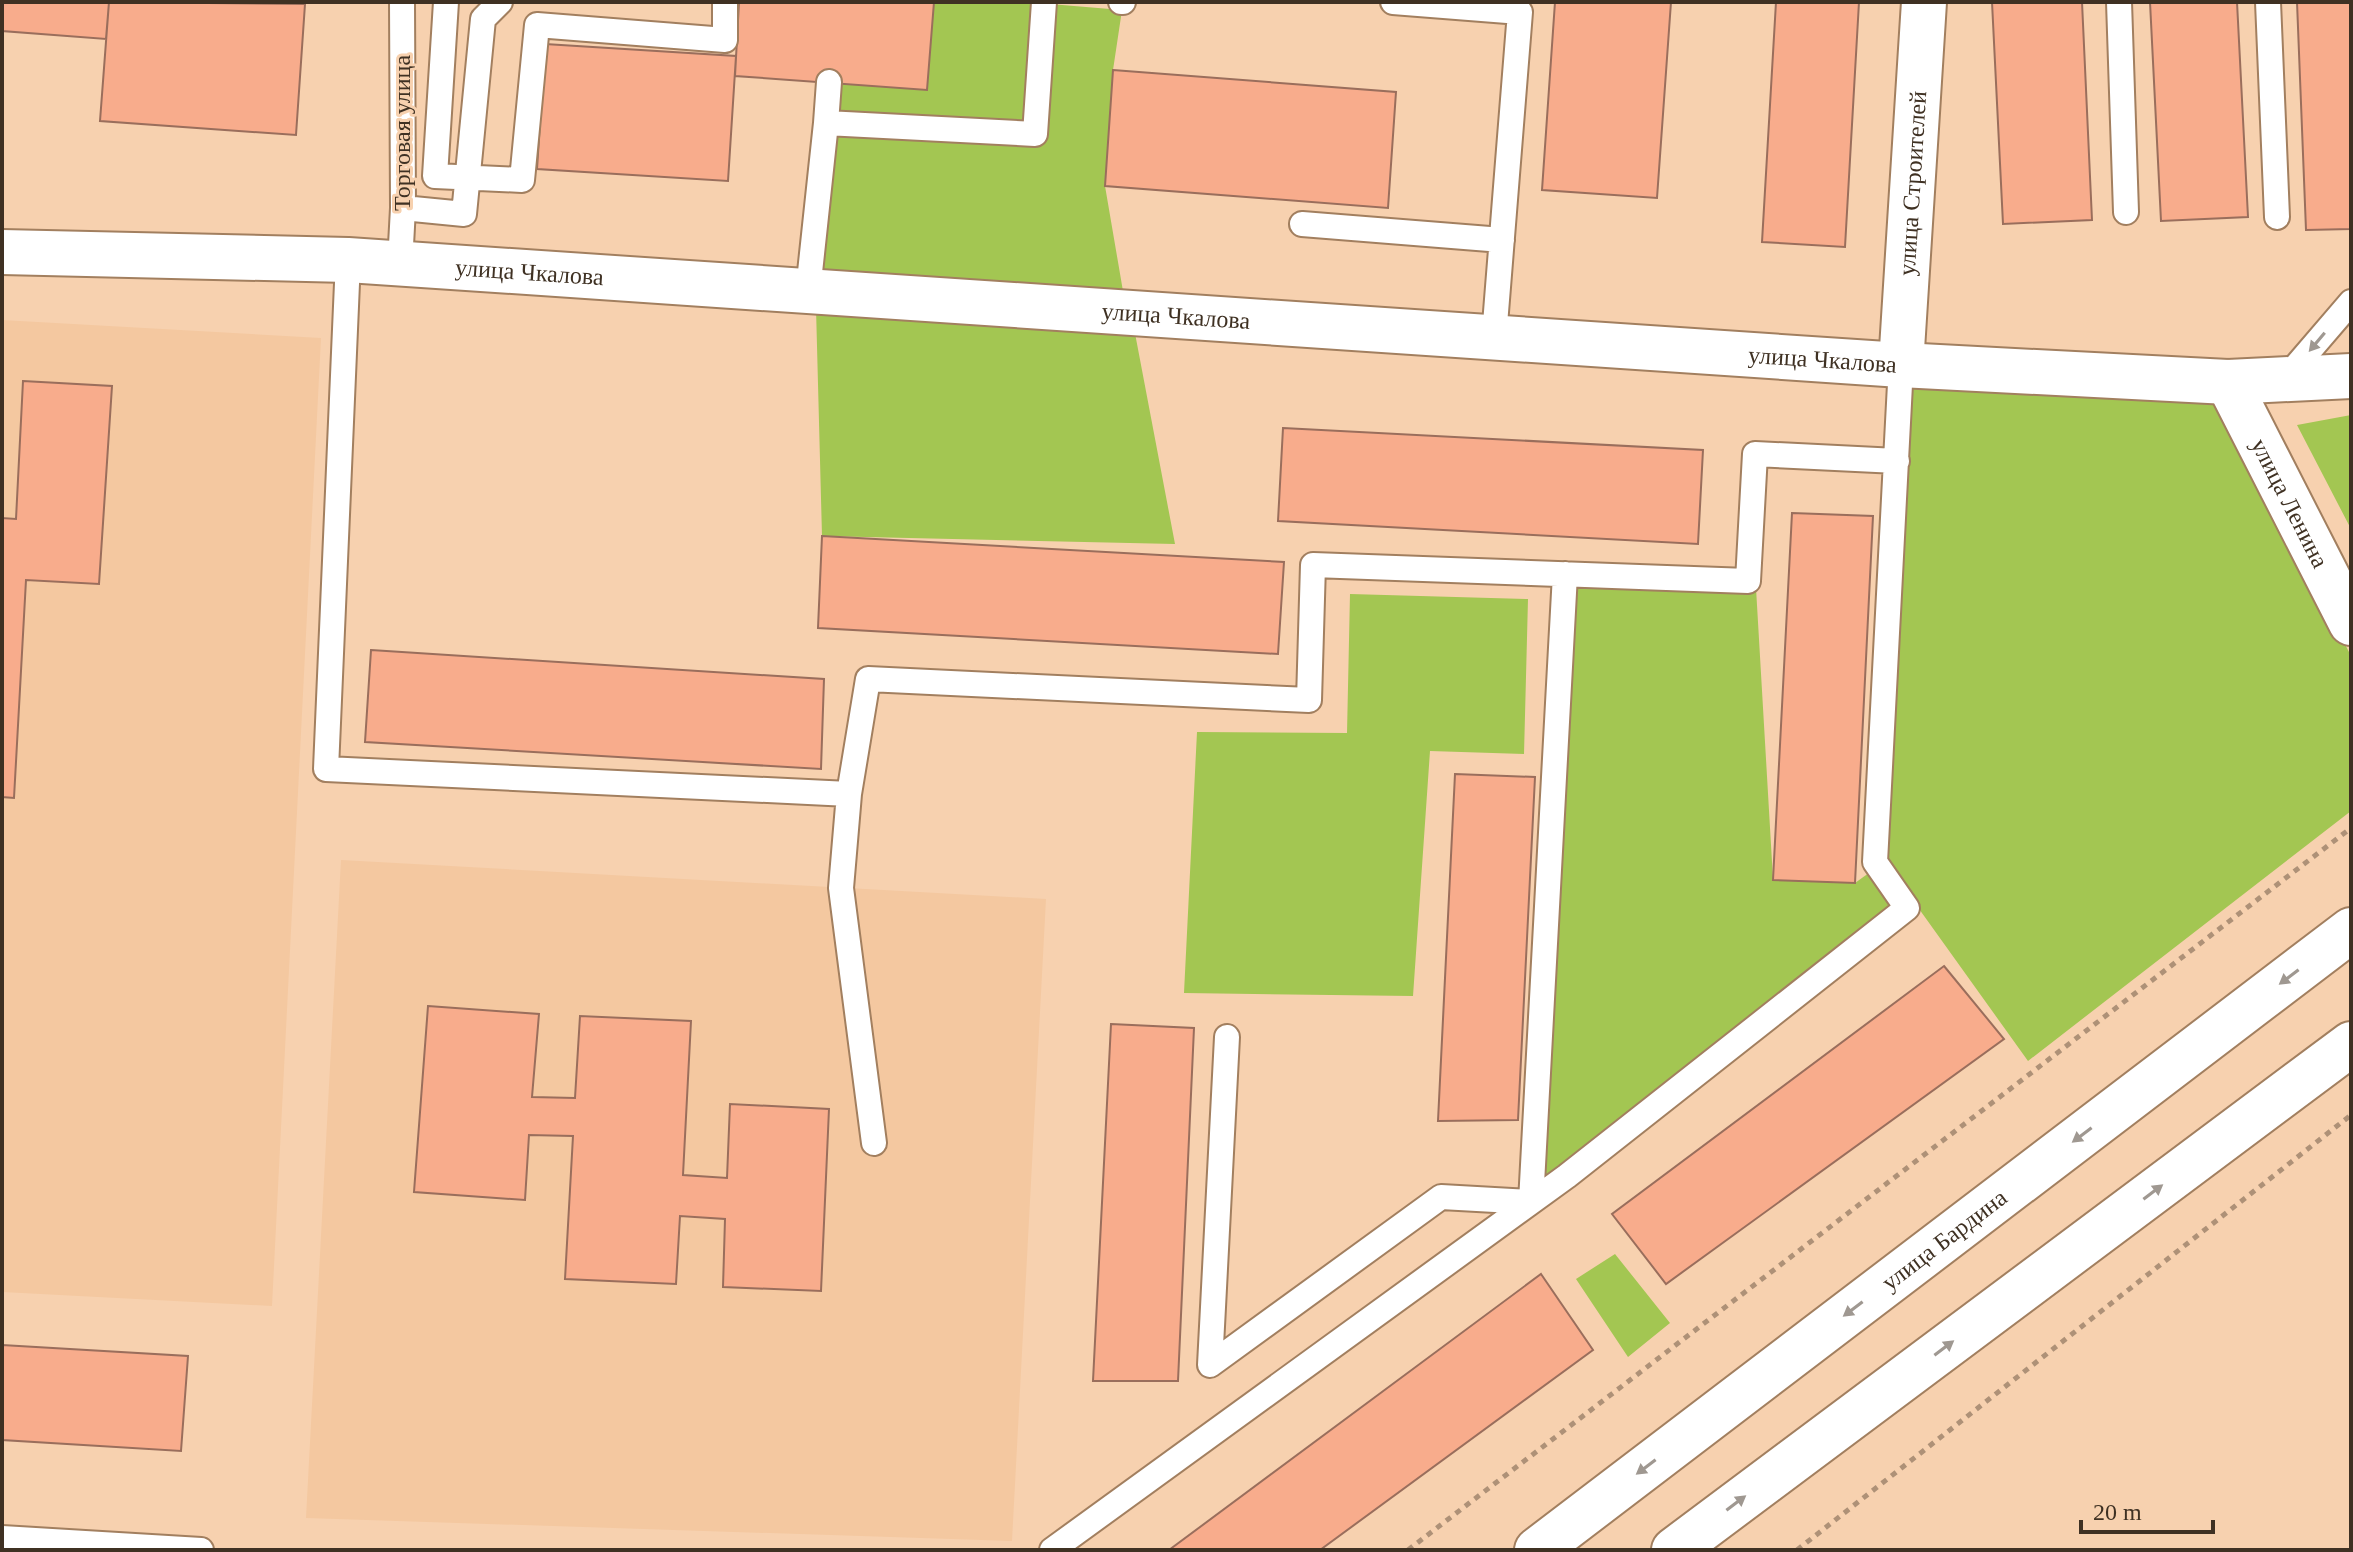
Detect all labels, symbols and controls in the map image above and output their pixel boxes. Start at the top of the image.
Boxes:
street label: Торговая улица [389,55,415,211]
street label: улица Строителей [1894,90,1931,277]
street label: улица Чкалова [454,254,605,290]
street label: улица Чкалова [1101,298,1251,334]
one-way arrow [2309,332,2327,351]
street label: улица Чкалова [1747,342,1898,378]
street label: улица Ленина [2246,434,2334,572]
one-way arrow [2279,968,2299,984]
one-way arrow [2072,1126,2092,1142]
street label: улица Бардина [1877,1184,2012,1296]
one-way arrow [2142,1185,2163,1200]
one-way arrow [1843,1301,1863,1317]
one-way arrow [1934,1340,1954,1356]
one-way arrow [1636,1458,1656,1474]
scale bar [2081,1484,2213,1534]
one-way arrow [1726,1496,1746,1512]
text: 20 m [2093,1499,2142,1525]

